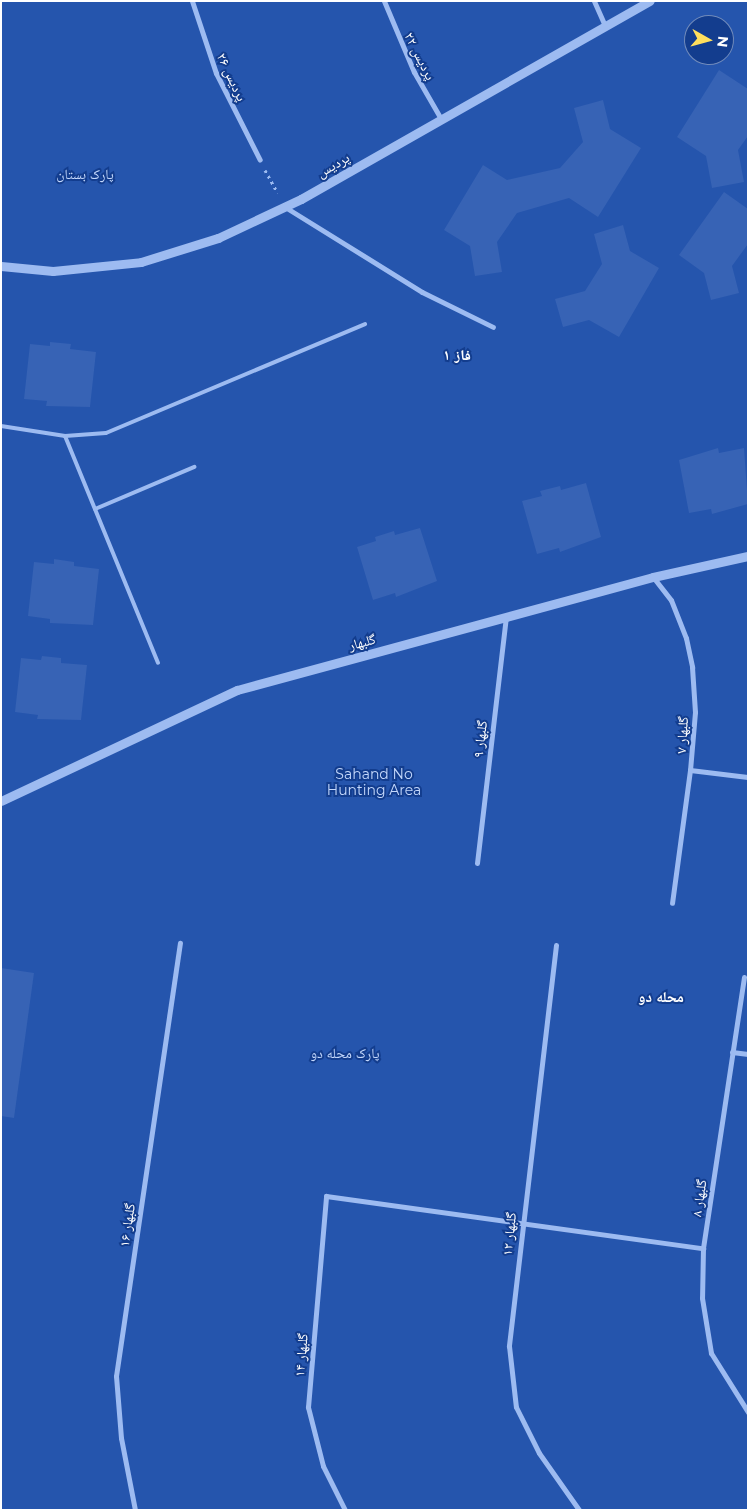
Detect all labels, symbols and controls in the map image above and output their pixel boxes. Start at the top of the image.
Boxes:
north arrow [684,15,734,65]
street label: پردیس ۲۲ [401,29,439,83]
text: N [713,35,733,48]
street label: پردیس ۲۶ [213,50,251,104]
street label: پردیس [314,149,352,181]
park label: پارک بستان [56,166,114,182]
district label: فاز ۱ [443,346,471,364]
street label: گلبهار [346,630,378,654]
street label: گلبهار ۷ [672,716,692,754]
street label: گلبهار ۹ [469,719,491,759]
park label: Sahand No Hunting Area [327,766,421,799]
district label: محله دو [638,988,684,1006]
park label: پارک محله دو [310,1045,380,1061]
street label: گلبهار ۸ [688,1178,710,1218]
street label: گلبهار ۱۶ [116,1202,138,1248]
street label: گلبهار ۱۲ [498,1211,520,1257]
street label: گلبهار ۱۴ [291,1332,311,1378]

